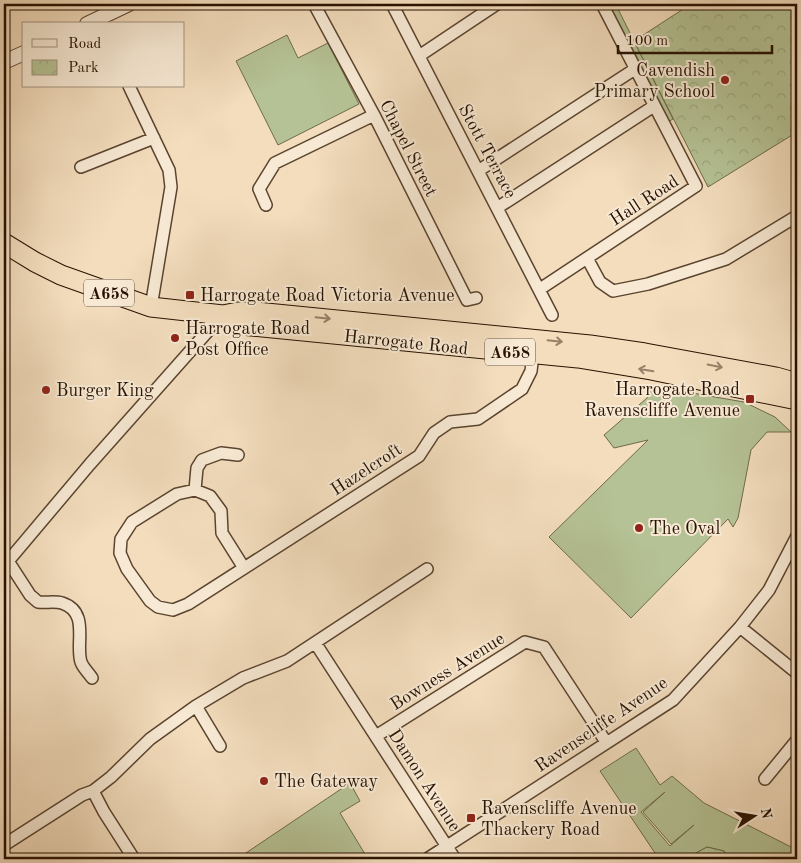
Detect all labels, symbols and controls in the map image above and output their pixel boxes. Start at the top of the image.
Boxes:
legend [22,22,185,88]
scale bar [618,22,772,54]
text: 100 m [626,34,668,49]
text: Road [68,37,102,52]
text: Park [68,61,99,76]
place label: Cavendish Primary School [594,62,715,101]
marker: Cavendish Primary School [719,74,731,86]
street label: Chapel Street [376,97,440,200]
street label: Stott Terrace [455,101,519,201]
street label: Hall Road [607,172,682,230]
road number: A658 [84,280,134,306]
place label: Harrogate Road Victoria Avenue [200,287,455,305]
marker: Harrogate Road Victoria Avenue [184,289,196,301]
one-way arrow [315,314,331,323]
place label: Harrogate Road Post Office [185,320,310,359]
street label: Harrogate Road [343,328,469,358]
marker: Harrogate Road Post Office [169,332,181,344]
one-way arrow [546,336,562,346]
road number: A658 [485,338,535,366]
one-way arrow [707,361,723,371]
one-way arrow [639,364,655,374]
place label: Harrogate Road Ravenscliffe Avenue [584,381,740,420]
place label: Burger King [56,382,154,400]
marker: Burger King [40,384,52,396]
marker: Harrogate Road Ravenscliffe Avenue [744,393,756,405]
street label: Hazelcroft [328,440,405,499]
place label: The Oval [649,520,720,538]
marker: The Oval [633,522,645,534]
street label: Bowness Avenue [387,630,508,714]
street label: Ravenscliffe Avenue [532,674,671,776]
street label: Damon Avenue [384,726,464,835]
place label: The Gateway [274,773,378,791]
marker: The Gateway [258,775,270,787]
north arrow [728,790,778,840]
place label: Ravenscliffe Avenue Thackery Road [481,800,637,839]
text: N [758,807,774,820]
marker: Ravenscliffe Avenue Thackery Road [465,812,477,824]

